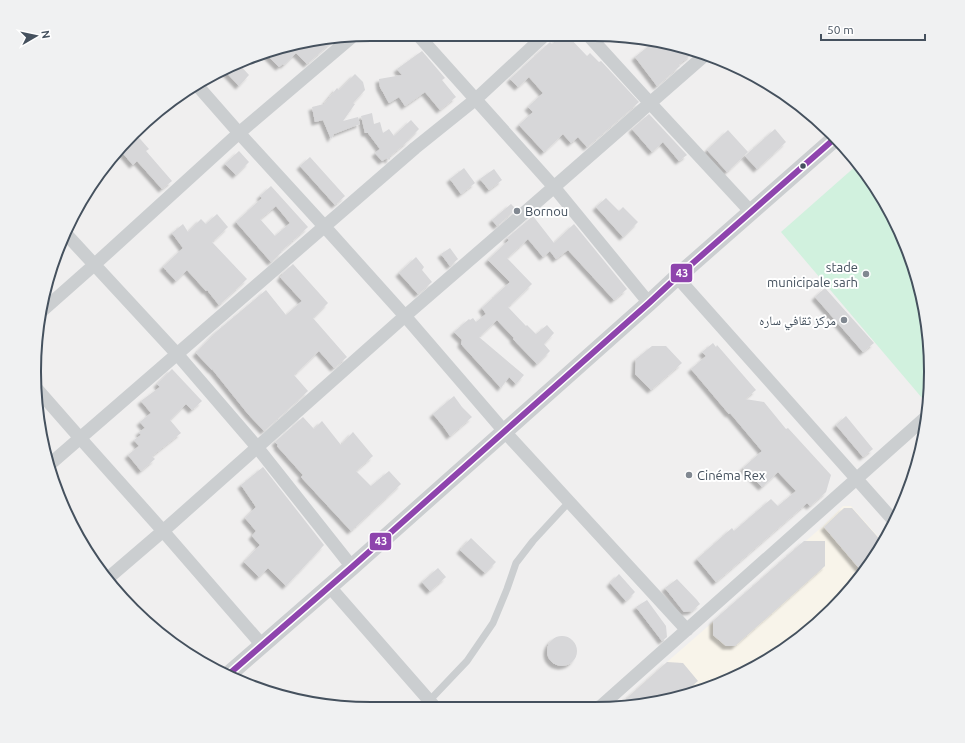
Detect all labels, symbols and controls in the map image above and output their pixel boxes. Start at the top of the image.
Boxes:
north arrow [16,16,56,56]
scale bar [821,16,925,42]
text: 50 m [827,23,854,36]
text: N [39,29,52,39]
unlabelled marker [798,161,808,171]
place label: Bornou [525,204,568,218]
marker: Bornou [512,206,522,216]
place label: stade municipale sarh [767,260,858,289]
line badge: 43 [670,263,693,283]
text: 43 [676,267,688,279]
marker: stade municipale sarh [861,269,871,279]
place label: مركز ثقافي ساره [759,313,836,331]
marker: مركز ثقافي ساره [839,315,849,325]
place label: Cinéma Rex [697,468,766,482]
marker: Cinéma Rex [684,470,694,480]
line badge: 43 [369,532,392,551]
text: 43 [375,535,387,547]

